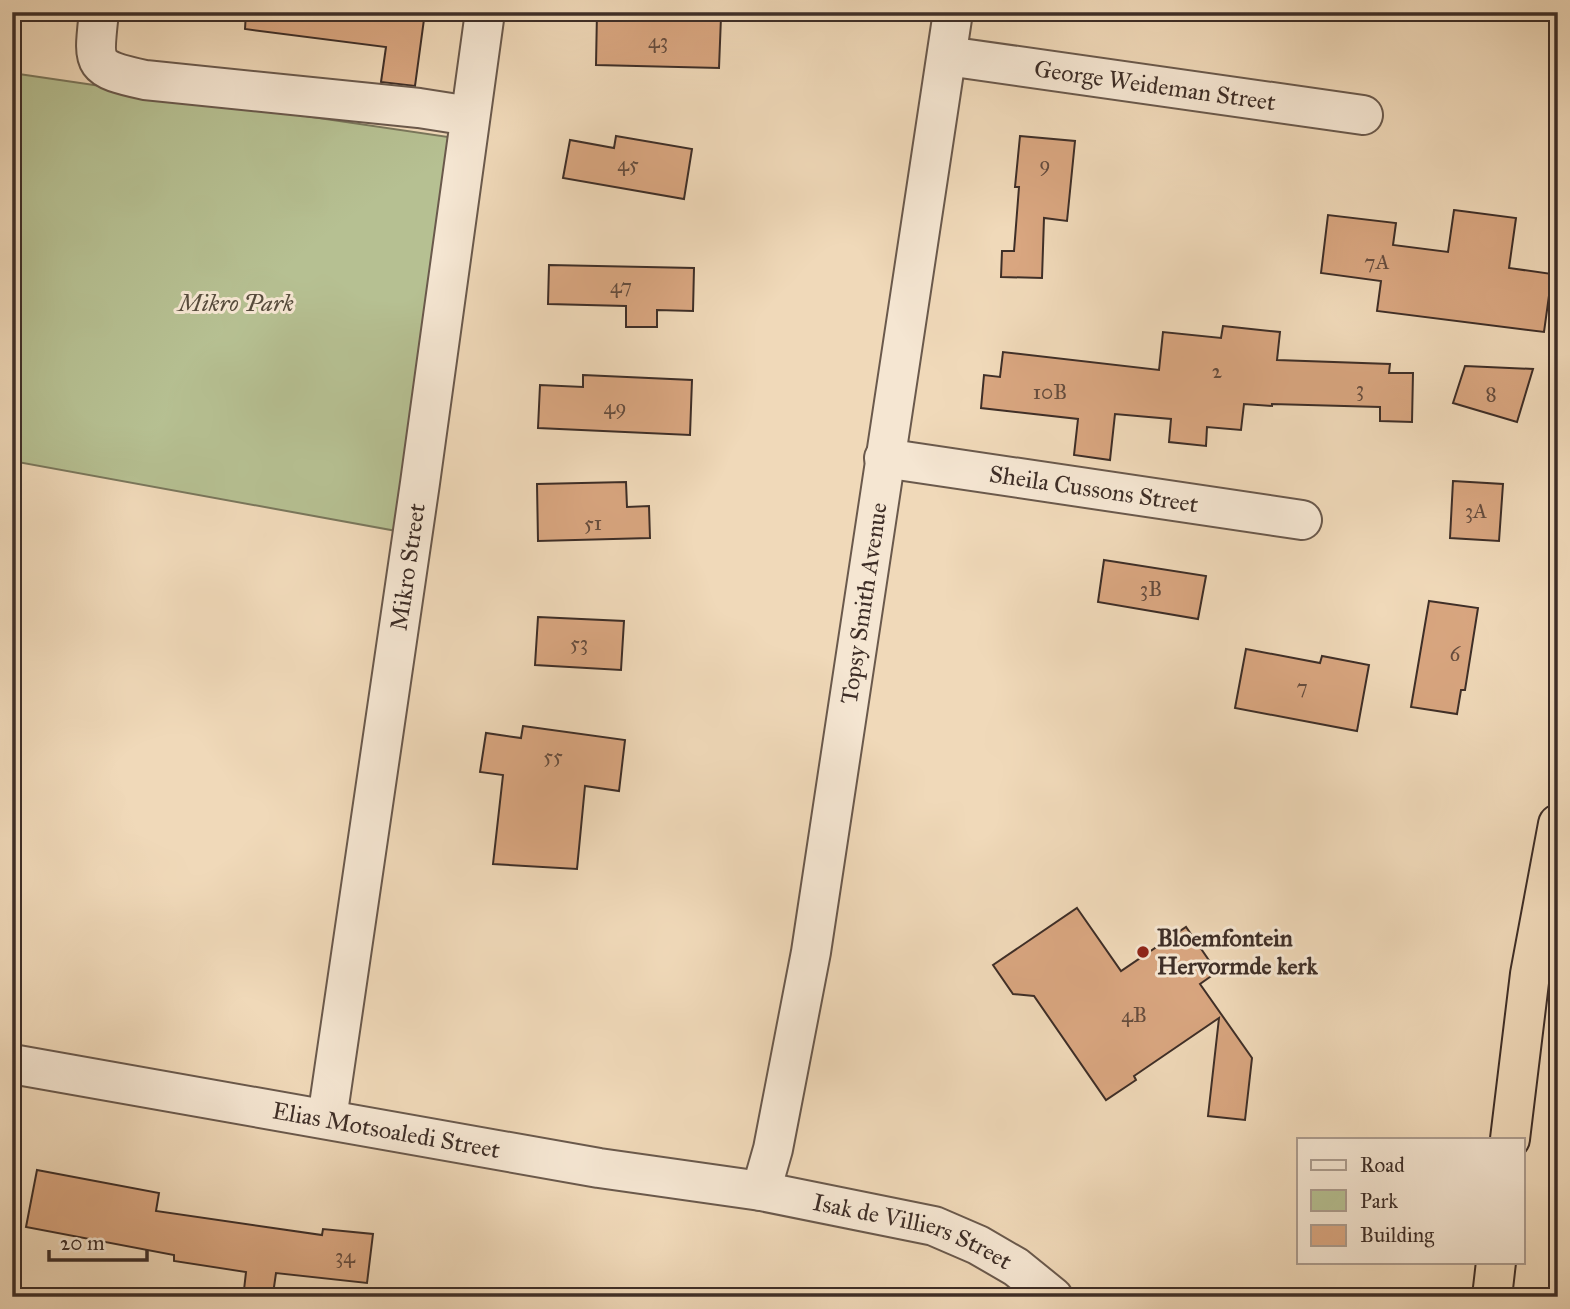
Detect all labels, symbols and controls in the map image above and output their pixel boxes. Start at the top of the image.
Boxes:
house number: 43 [648,28,668,54]
street label: George Weideman Street [1032,54,1278,118]
house number: 45 [617,151,639,177]
house number: 9 [1039,151,1051,177]
house number: 7A [1364,249,1390,275]
house number: 47 [610,273,632,299]
park label: Mikro Park [176,288,294,318]
house number: 2 [1212,358,1223,384]
house number: 3 [1356,376,1364,402]
house number: 10B [1033,379,1067,405]
house number: 8 [1485,381,1497,407]
house number: 49 [604,394,626,420]
street label: Sheila Cussons Street [987,459,1201,519]
house number: 3A [1465,498,1487,524]
street label: Topsy Smith Avenue [834,500,894,706]
street label: Mikro Street [384,501,432,633]
house number: 51 [584,510,602,536]
house number: 3B [1140,576,1162,602]
house number: 53 [570,630,588,656]
house number: 6 [1450,641,1462,667]
house number: 7 [1296,674,1308,700]
house number: 55 [543,743,563,769]
place label: Bloemfontein Hervormde kerk [1157,923,1318,981]
marker: Bloemfontein Hervormde kerk [1135,944,1151,960]
house number: 4B [1121,1002,1147,1028]
street label: Elias Motsoaledi Street [270,1095,503,1165]
legend [1297,1138,1524,1264]
text: Road [1360,1152,1405,1178]
street label: Isak de Villiers Street [810,1187,1018,1277]
text: Park [1360,1188,1398,1214]
scale bar [49,1218,147,1262]
text: Building [1360,1222,1434,1248]
text: 20 m [60,1230,105,1256]
house number: 34 [335,1243,356,1269]

